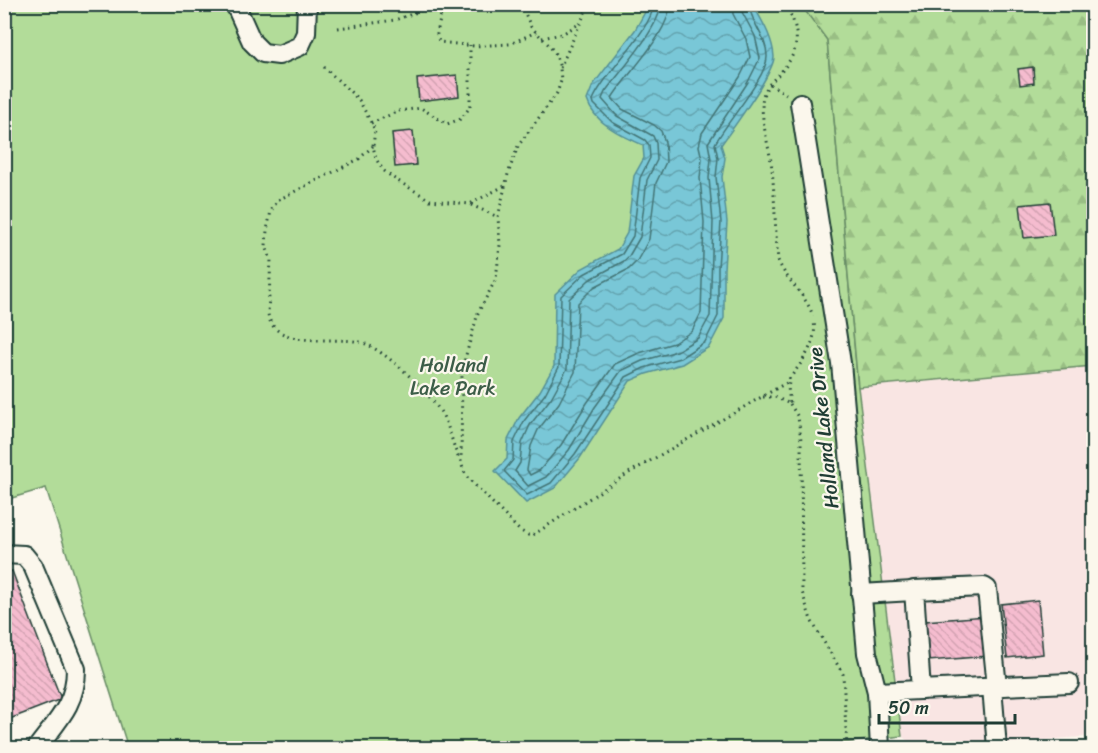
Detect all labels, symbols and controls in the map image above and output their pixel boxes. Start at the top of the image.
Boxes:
street label: Holland Lake Drive [798,345,849,511]
park label: Holland Lake Park [410,348,496,406]
scale bar [879,687,1016,725]
text: 50 m [888,692,929,724]

